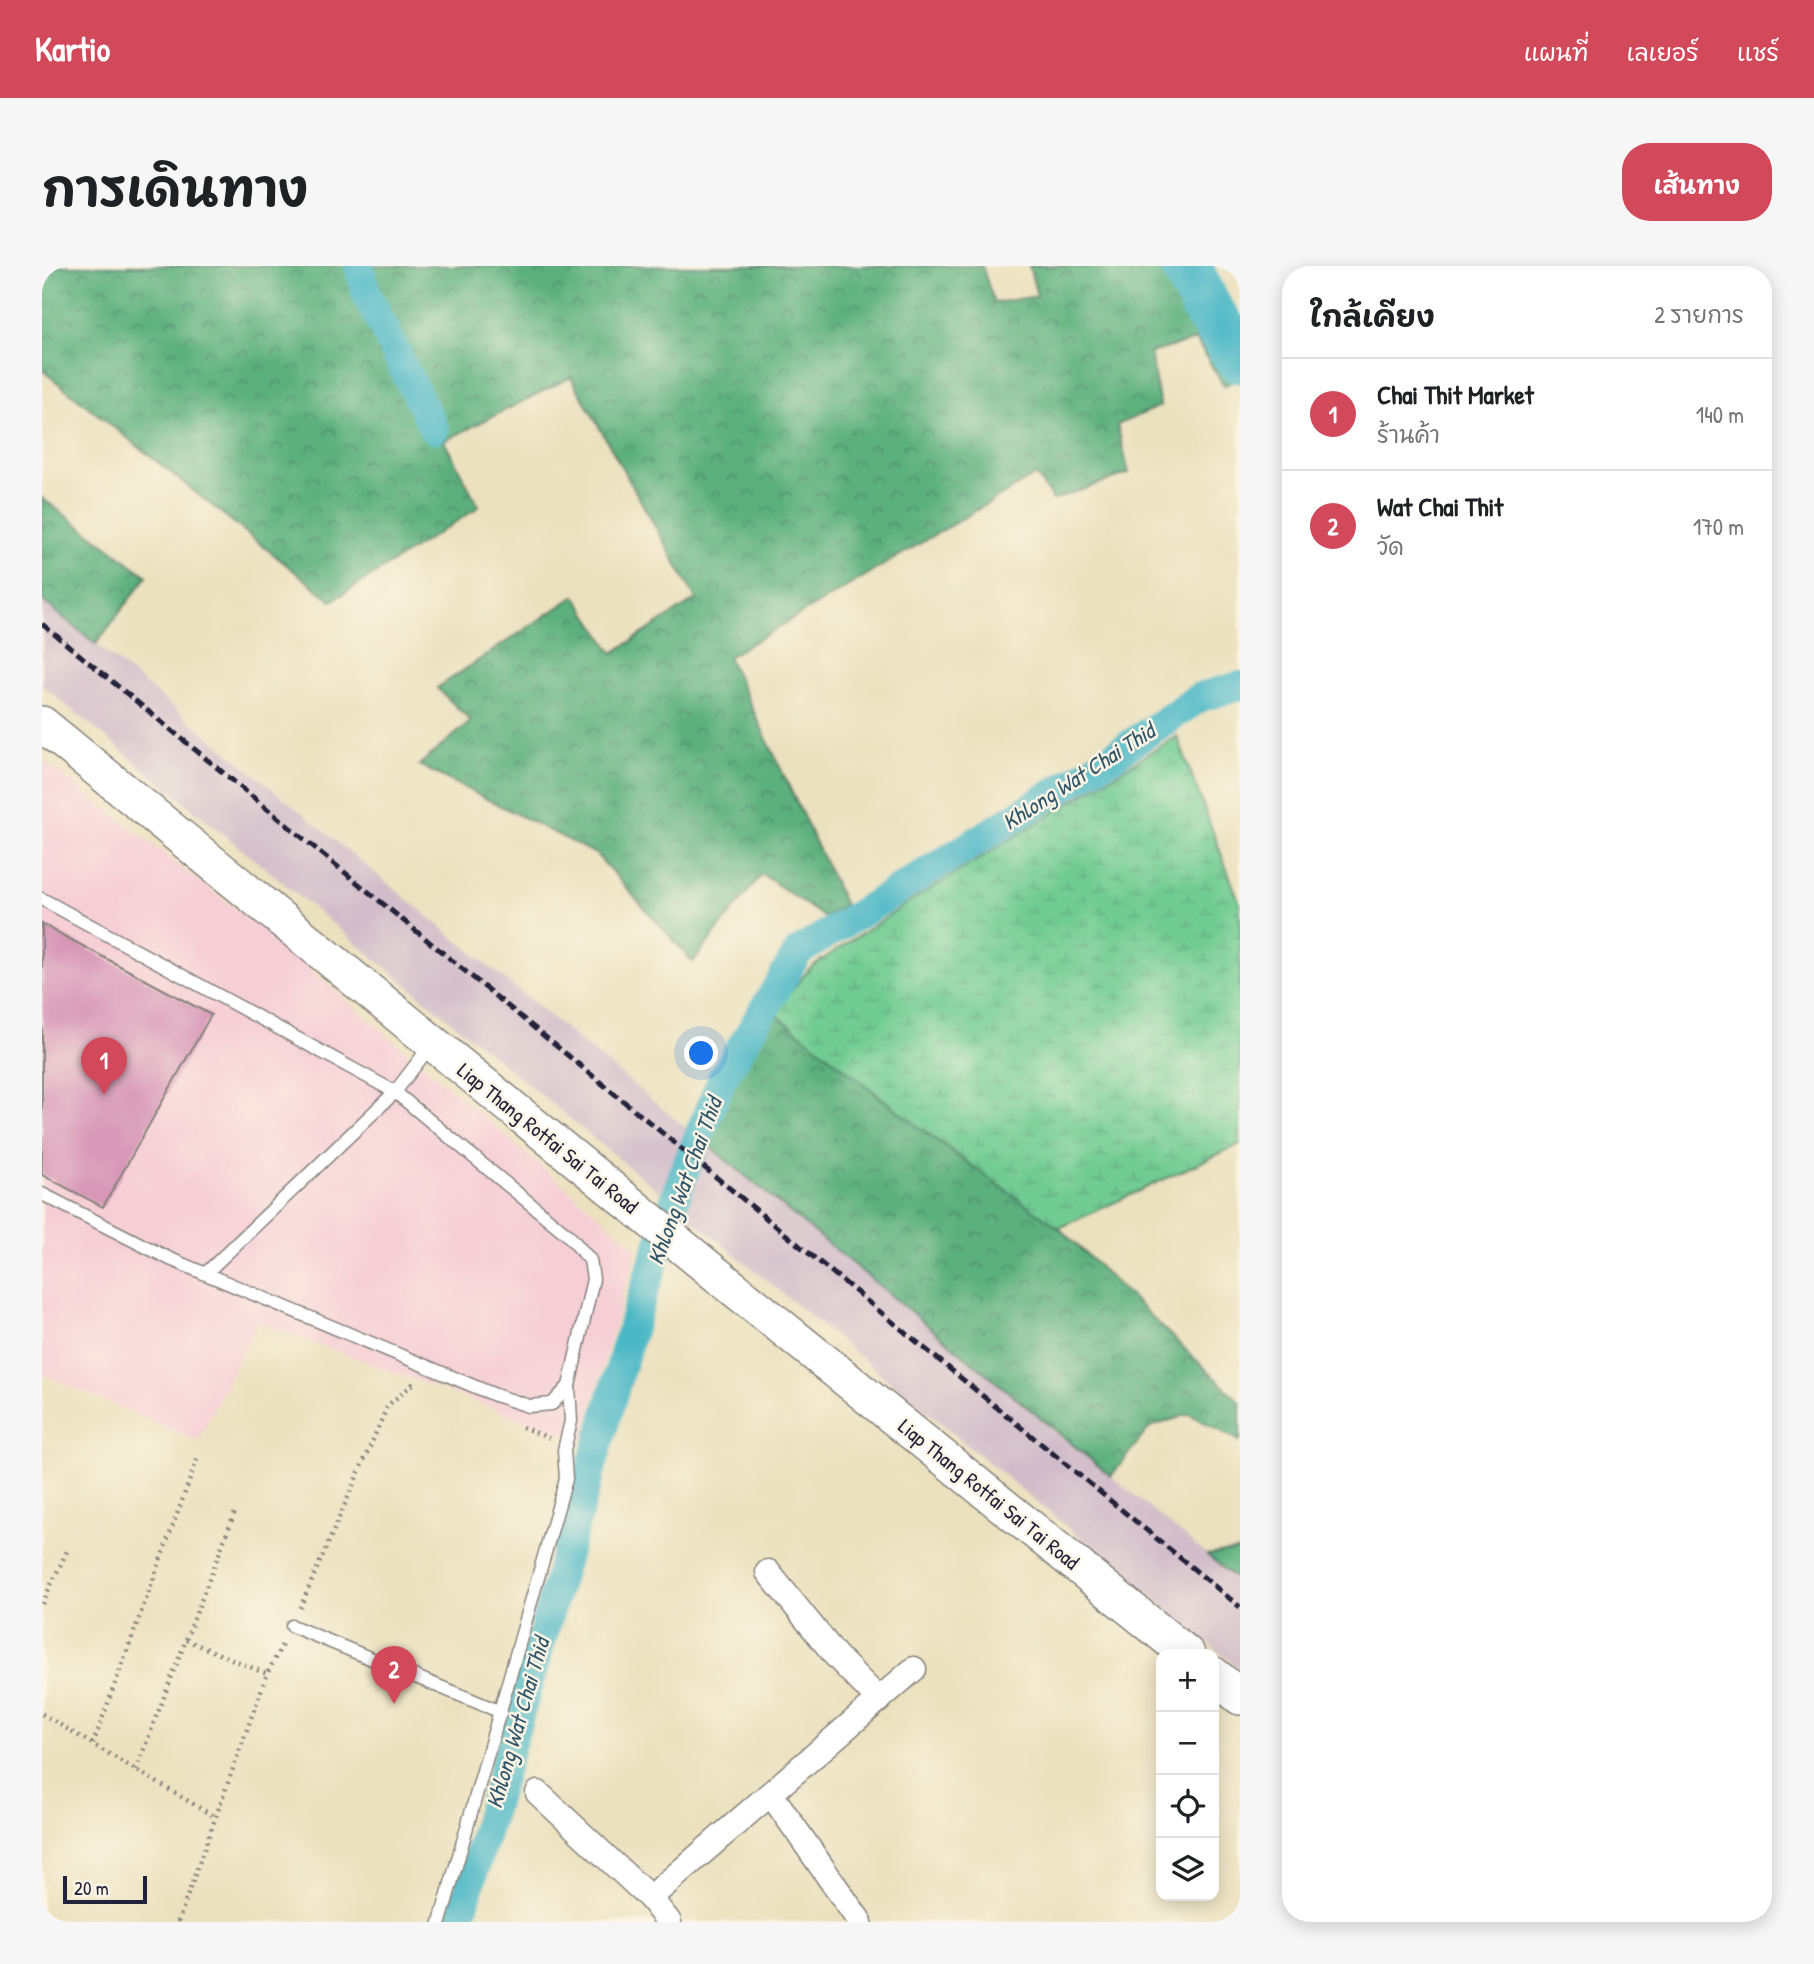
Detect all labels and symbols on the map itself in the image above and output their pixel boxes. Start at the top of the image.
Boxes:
water label: Khlong Wat Chai Thid [996,713,1164,838]
your location [684,1036,718,1070]
pin: 1 [81,1037,127,1095]
street label: Liap Thang Rotfai Sai Tai Road [451,1056,645,1220]
water label: Khlong Wat Chai Thid [639,1089,731,1269]
street label: Liap Thang Rotfai Sai Tai Road [892,1412,1086,1576]
water label: Khlong Wat Chai Thid [478,1630,558,1812]
pin: 2 [371,1646,417,1704]
scale bar [63,1873,147,1905]

